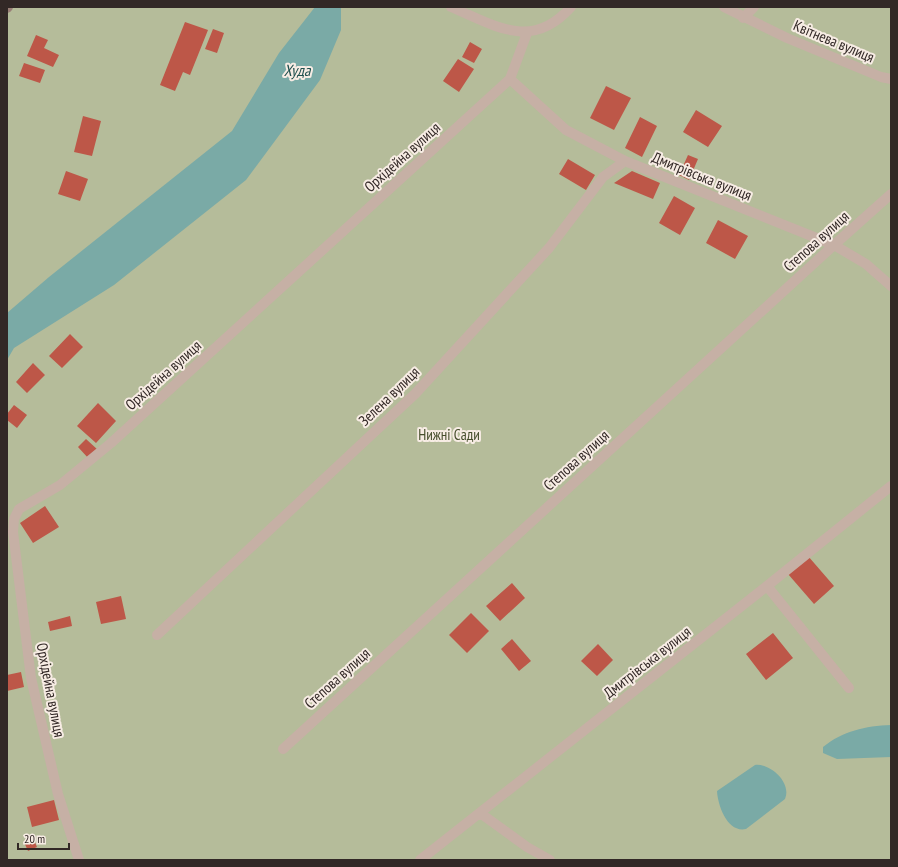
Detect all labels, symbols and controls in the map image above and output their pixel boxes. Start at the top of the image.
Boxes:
street label: Квітнева вулиця [791,15,877,67]
water label: Худа [284,60,312,80]
street label: Орхідейна вулиця [360,118,444,196]
street label: Дмитрівська вулиця [649,147,755,205]
street label: Степова вулиця [779,206,853,275]
street label: Орхідейна вулиця [121,336,205,414]
street label: Зелена вулиця [355,362,423,430]
park label: Нижні Сади [418,425,480,444]
street label: Степова вулиця [539,425,613,494]
street label: Дмитрівська вулиця [599,622,695,702]
street label: Орхідейна вулиця [33,641,69,739]
street label: Степова вулиця [300,643,374,712]
scale bar [18,825,69,851]
text: 20 m [24,831,45,846]

